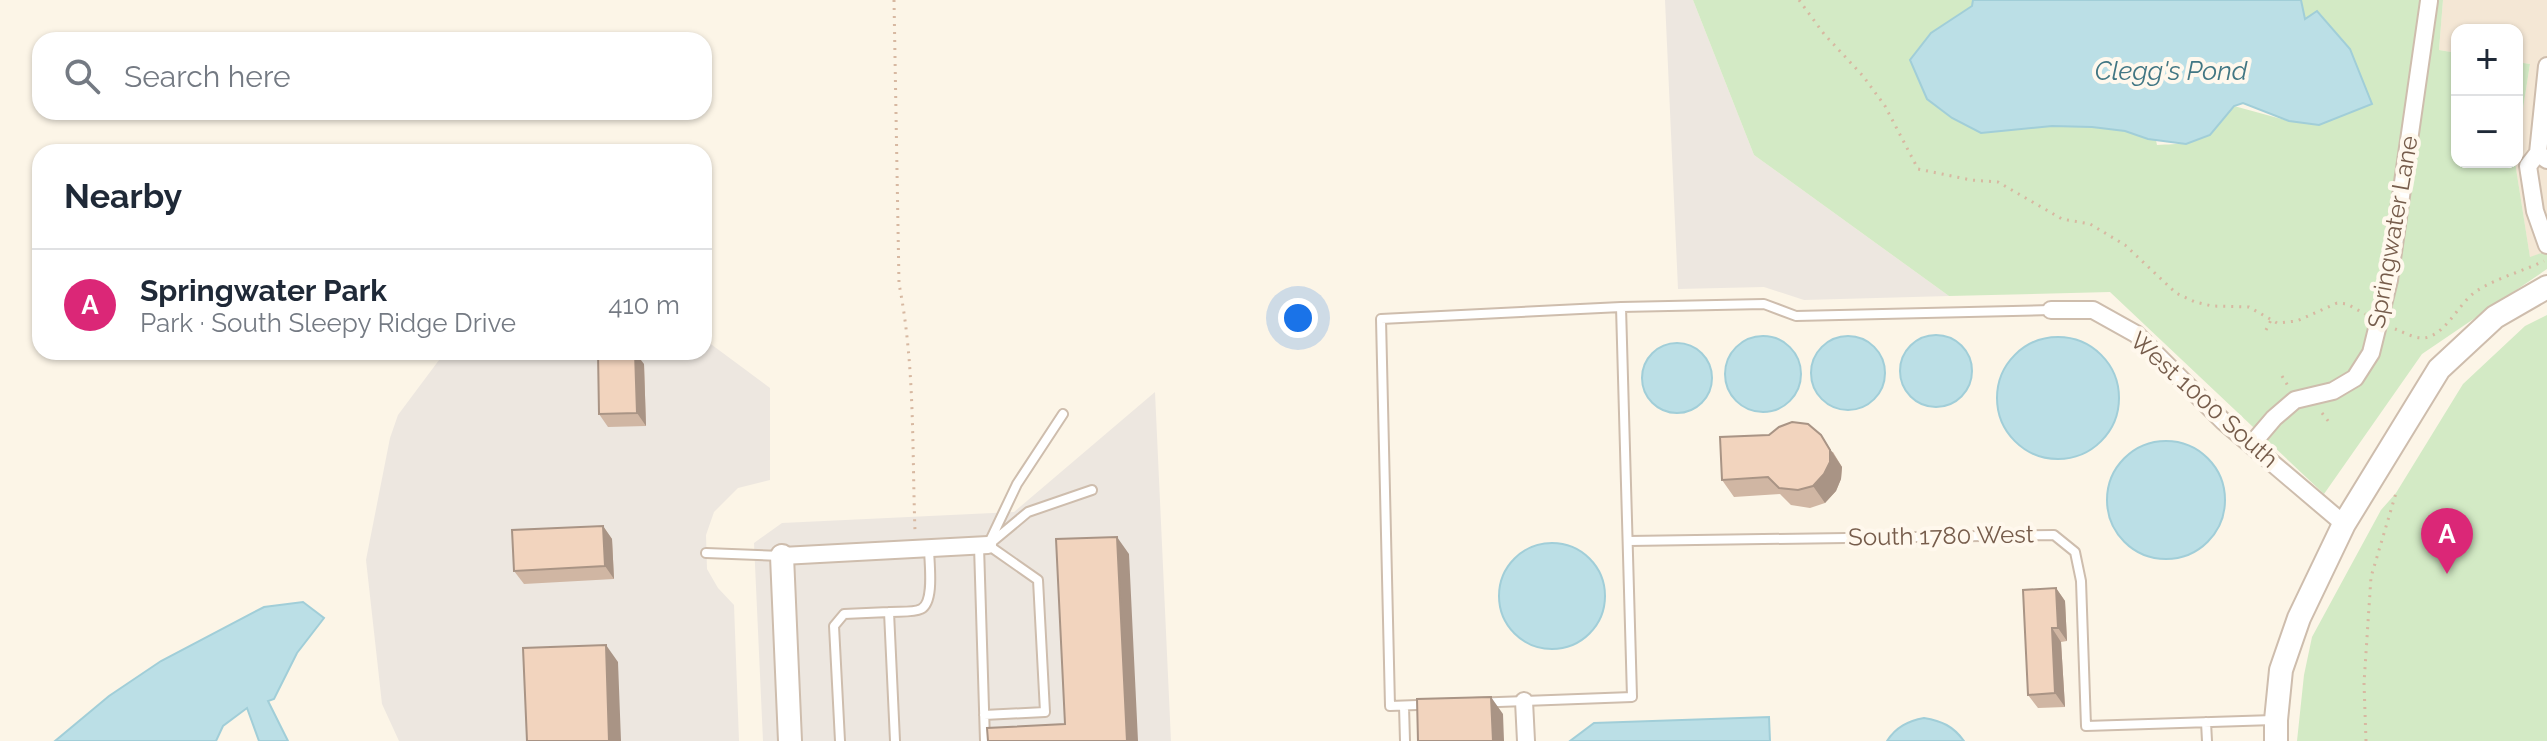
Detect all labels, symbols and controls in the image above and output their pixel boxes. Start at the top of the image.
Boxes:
map controls [2451,24,2523,168]
button: + [2451,24,2523,96]
search box [32,32,712,120]
icon: search [60,54,104,98]
water label: Clegg's Pond [2095,56,2248,86]
text: Search here [124,59,291,94]
button: − [2451,96,2523,168]
street label: Springwater Lane [2361,133,2424,331]
text: Nearby [64,176,182,216]
text: Springwater Park [140,273,387,308]
text: A [81,290,99,320]
text: 410 m [608,290,680,320]
your location [1278,298,1318,338]
text: Park · South Sleepy Ridge Drive [140,308,516,338]
street label: West 1000 South [2124,326,2284,474]
pin: A [2421,508,2473,574]
street label: South 1780 West [1848,519,2034,552]

